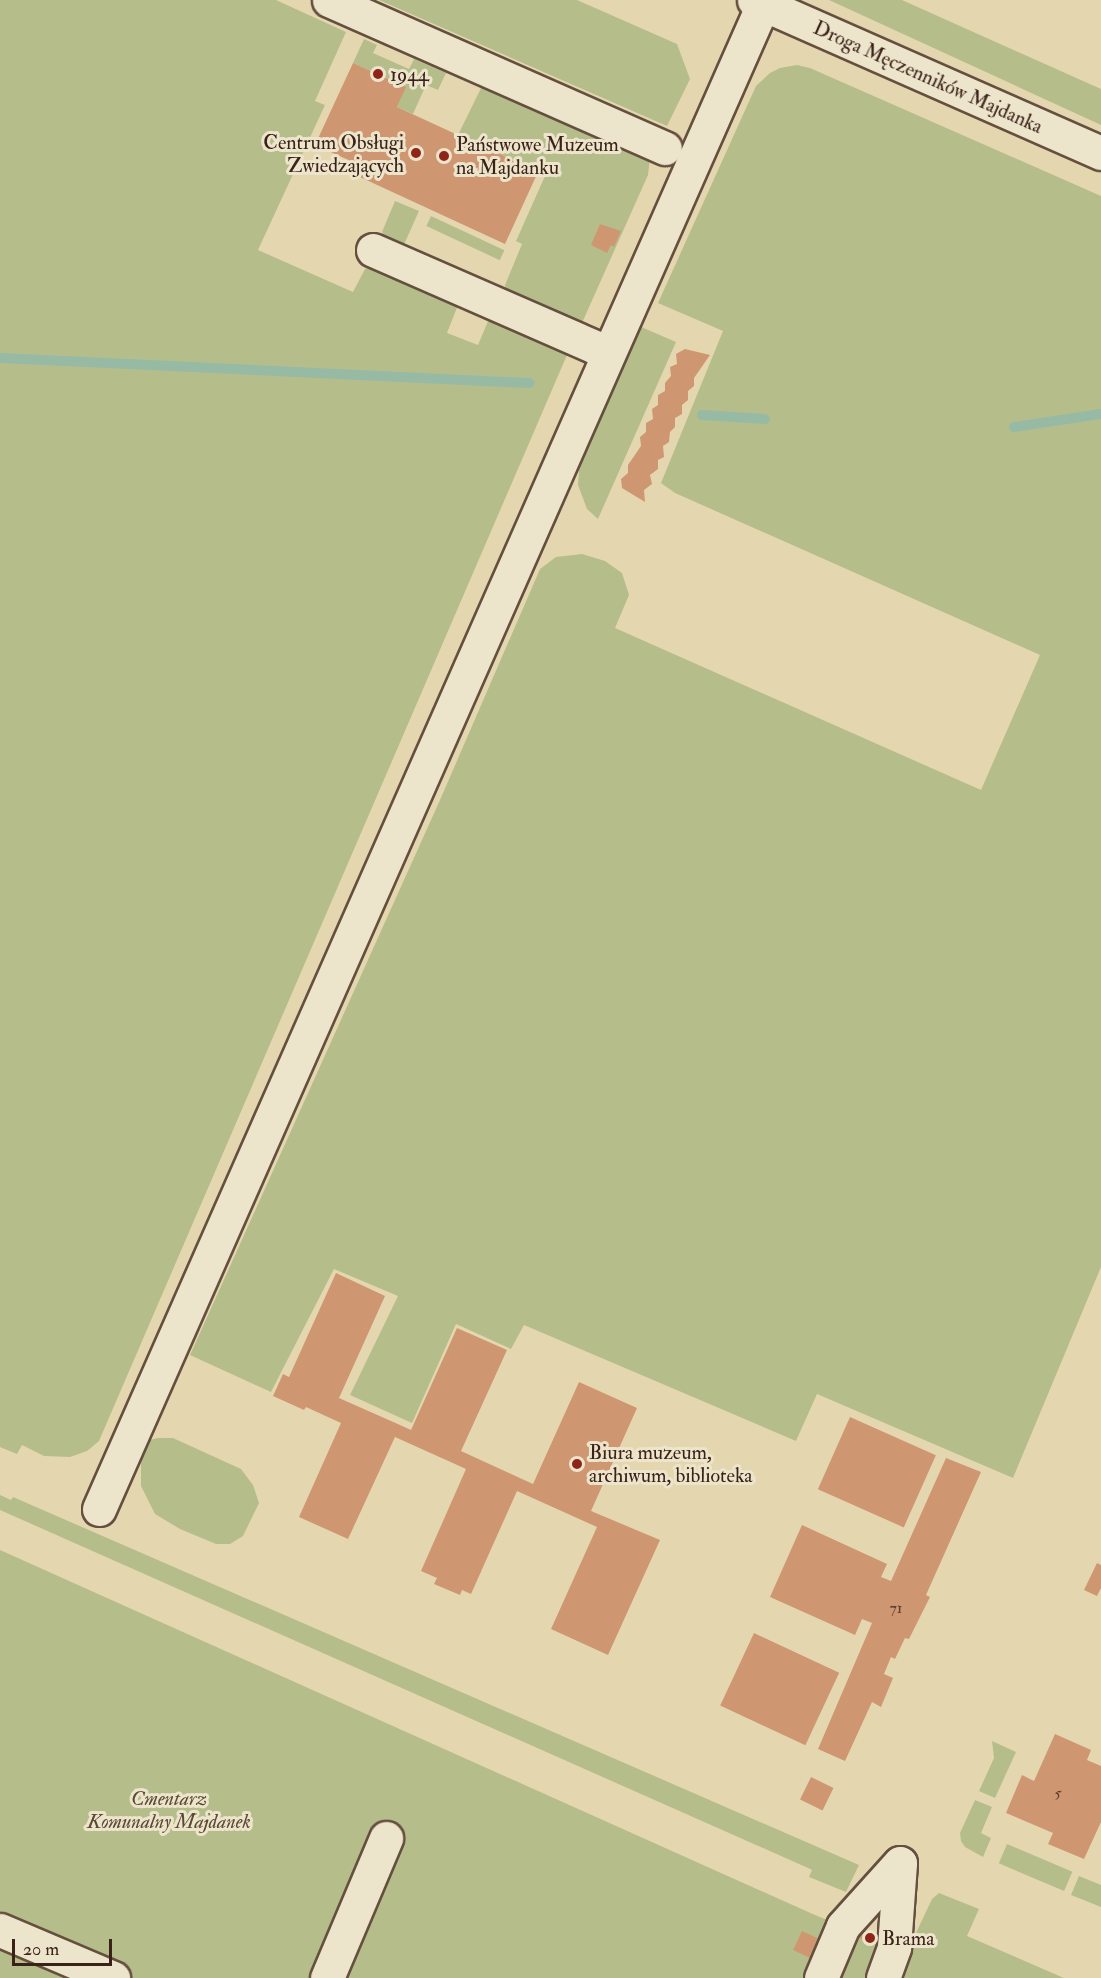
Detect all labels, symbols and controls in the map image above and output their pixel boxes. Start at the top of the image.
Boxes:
street label: Droga Męczenników Majdanka [810,16,1046,138]
place label: 1944 [390,62,429,86]
marker: 1944 [371,67,385,81]
place label: Centrum Obsługi Zwiedzających [263,130,404,177]
place label: Państwowe Muzeum na Majdanku [456,132,619,179]
marker: Centrum Obsługi Zwiedzających [409,146,423,160]
marker: Państwowe Muzeum na Majdanku [437,149,451,163]
place label: Biura muzeum, archiwum, biblioteka [589,1440,753,1487]
marker: Biura muzeum, archiwum, biblioteka [570,1457,584,1471]
house number: 71 [889,1598,903,1618]
house number: 5 [1054,1783,1062,1803]
park label: Cmentarz Komunalny Majdanek [87,1787,251,1834]
place label: Brama [882,1926,934,1950]
scale bar [15,1927,116,1965]
marker: Brama [863,1931,877,1945]
text: 20 m [23,1938,59,1961]

